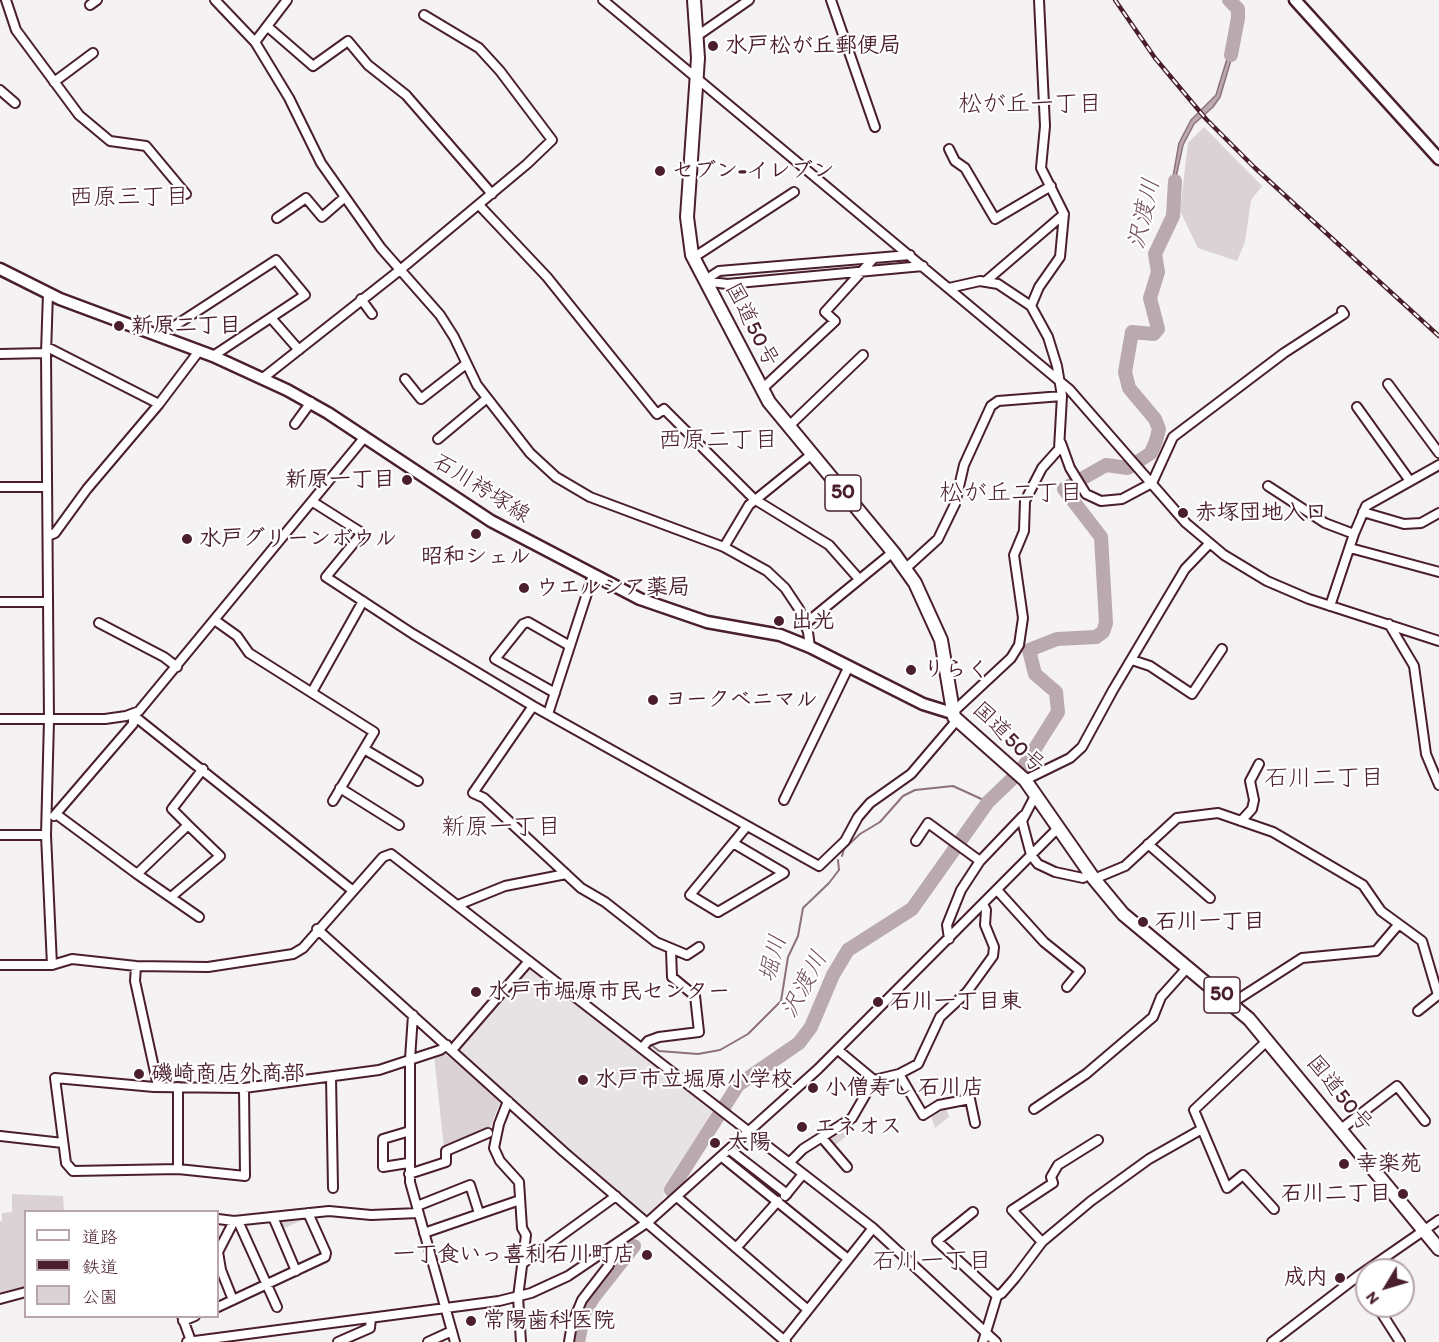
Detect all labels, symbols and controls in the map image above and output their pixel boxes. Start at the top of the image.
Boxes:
place label: 水戸松が丘郵便局 [725,33,901,59]
marker: 水戸松が丘郵便局 [706,39,720,53]
district label: 松が丘一丁目 [958,91,1102,119]
place label: セブン-イレブン [672,158,835,184]
marker: セブン-イレブン [653,164,667,178]
water label: 沢渡川 [1123,176,1167,252]
district label: 西原三丁目 [69,184,189,212]
street label: 国道50号 [719,278,783,372]
place label: 新原二丁目 [131,313,241,339]
marker: 新原二丁目 [112,319,126,333]
district label: 西原二丁目 [658,427,778,455]
street label: 石川袴塚線 [427,449,535,529]
place label: 新原一丁目 [285,467,395,493]
marker: 新原一丁目 [400,473,414,487]
road number: 50 [825,475,861,511]
district label: 松が丘二丁目 [939,480,1083,508]
place label: 赤塚団地入口 [1195,500,1327,526]
marker: 赤塚団地入口 [1176,506,1190,520]
place label: 水戸グリーンボウル [199,526,397,552]
marker: 昭和シェル [469,527,483,541]
marker: 水戸グリーンボウル [180,532,194,546]
place label: 昭和シェル [421,544,531,570]
place label: ウエルシア薬局 [536,575,690,601]
marker: ウエルシア薬局 [517,581,531,595]
place label: 出光 [791,608,835,634]
marker: 出光 [772,614,786,628]
place label: りらく [923,657,989,683]
marker: りらく [904,663,918,677]
place label: ヨークベニマル [665,687,818,713]
marker: ヨークベニマル [646,693,660,707]
street label: 国道50号 [966,697,1050,779]
district label: 石川二丁目 [1264,765,1384,793]
district label: 新原一丁目 [441,814,561,842]
place label: 石川一丁目 [1155,909,1265,935]
marker: 石川一丁目 [1136,915,1150,929]
water label: 堀川 [754,932,794,986]
water label: 沢渡川 [775,946,835,1024]
road number: 50 [1204,977,1240,1013]
place label: 水戸市堀原市民センター [488,979,730,1005]
marker: 水戸市堀原市民センター [469,985,483,999]
place label: 石川一丁目東 [890,989,1022,1015]
marker: 石川一丁目東 [871,995,885,1009]
street label: 国道50号 [1300,1050,1378,1138]
place label: 磯崎商店外商部 [151,1061,305,1087]
marker: 磯崎商店外商部 [132,1067,146,1081]
place label: 水戸市立堀原小学校 [595,1067,793,1093]
marker: 水戸市立堀原小学校 [576,1073,590,1087]
place label: 小僧寿し 石川店 [825,1075,984,1101]
marker: 小僧寿し 石川店 [806,1081,820,1095]
place label: エネオス [814,1114,902,1140]
marker: エネオス [795,1120,809,1134]
place label: 太陽 [727,1130,771,1156]
marker: 太陽 [708,1136,722,1150]
place label: 幸楽苑 [1356,1151,1422,1177]
marker: 幸楽苑 [1337,1157,1351,1171]
place label: 石川二丁目 [1281,1181,1391,1207]
marker: 石川二丁目 [1396,1187,1410,1201]
legend [24,1210,219,1318]
text: 道路 [82,1226,118,1248]
place label: 一丁食いっ喜利石川町店 [393,1242,635,1268]
marker: 一丁食いっ喜利石川町店 [640,1248,654,1262]
district label: 石川一丁目 [872,1248,992,1276]
text: 鉄道 [82,1256,118,1278]
north arrow [1355,1258,1415,1318]
place label: 成内 [1284,1265,1328,1291]
marker: 成内 [1333,1271,1347,1285]
text: 公園 [82,1286,118,1308]
text: N [1361,1288,1383,1308]
place label: 常陽歯科医院 [483,1308,615,1334]
marker: 常陽歯科医院 [464,1314,478,1328]

